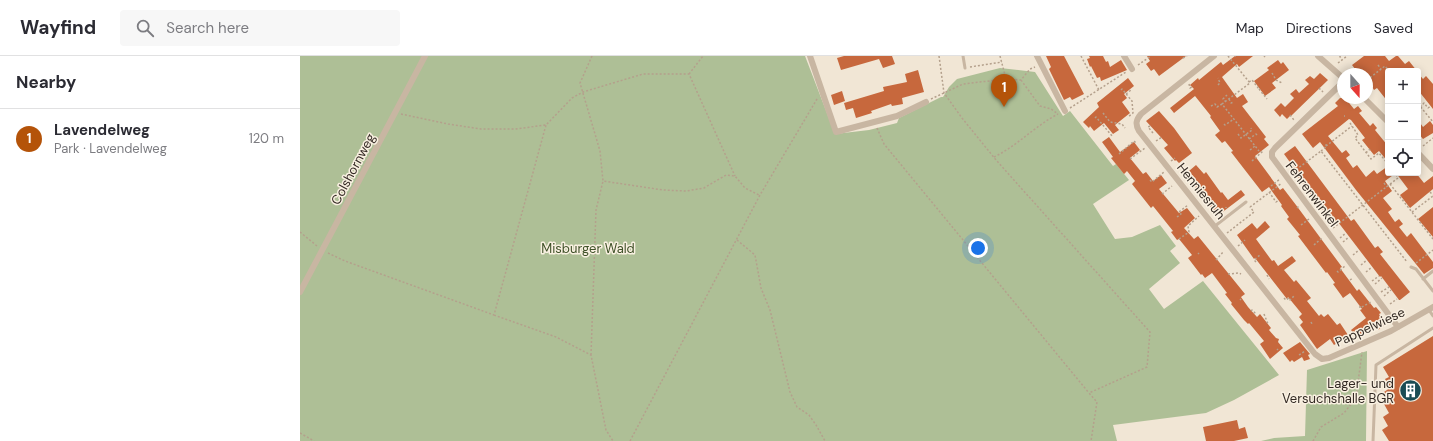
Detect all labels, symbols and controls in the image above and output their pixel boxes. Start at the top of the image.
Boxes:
search box [120,10,400,46]
text: Wayfind [20,15,96,40]
icon: search [134,17,156,39]
text: Search here [166,18,249,38]
text: Map [1236,19,1264,37]
text: Directions [1286,19,1352,37]
text: Saved [1374,19,1413,37]
north arrow [1337,68,1373,104]
map controls [1385,68,1421,176]
button: + [1385,68,1421,104]
text: Nearby [16,71,76,93]
pin: 1 [991,74,1017,107]
button: − [1385,104,1421,140]
text: Lavendelweg [54,120,150,140]
text: 1 [27,130,31,147]
text: 120 m [249,130,284,147]
street label: Colshornweg [327,130,379,208]
text: Park · Lavendelweg [54,140,167,157]
button: locate [1385,140,1421,176]
street label: Fehrenwinkel [1282,158,1342,230]
street label: Henniesruh [1173,159,1229,223]
your location [968,238,988,258]
park label: Misburger Wald [541,240,635,257]
street label: Pappelwiese [1332,303,1408,351]
place label: Lager- und Versuchshalle BGR [1282,375,1394,407]
building icon: Lager- und Versuchshalle BGR [1397,377,1423,403]

